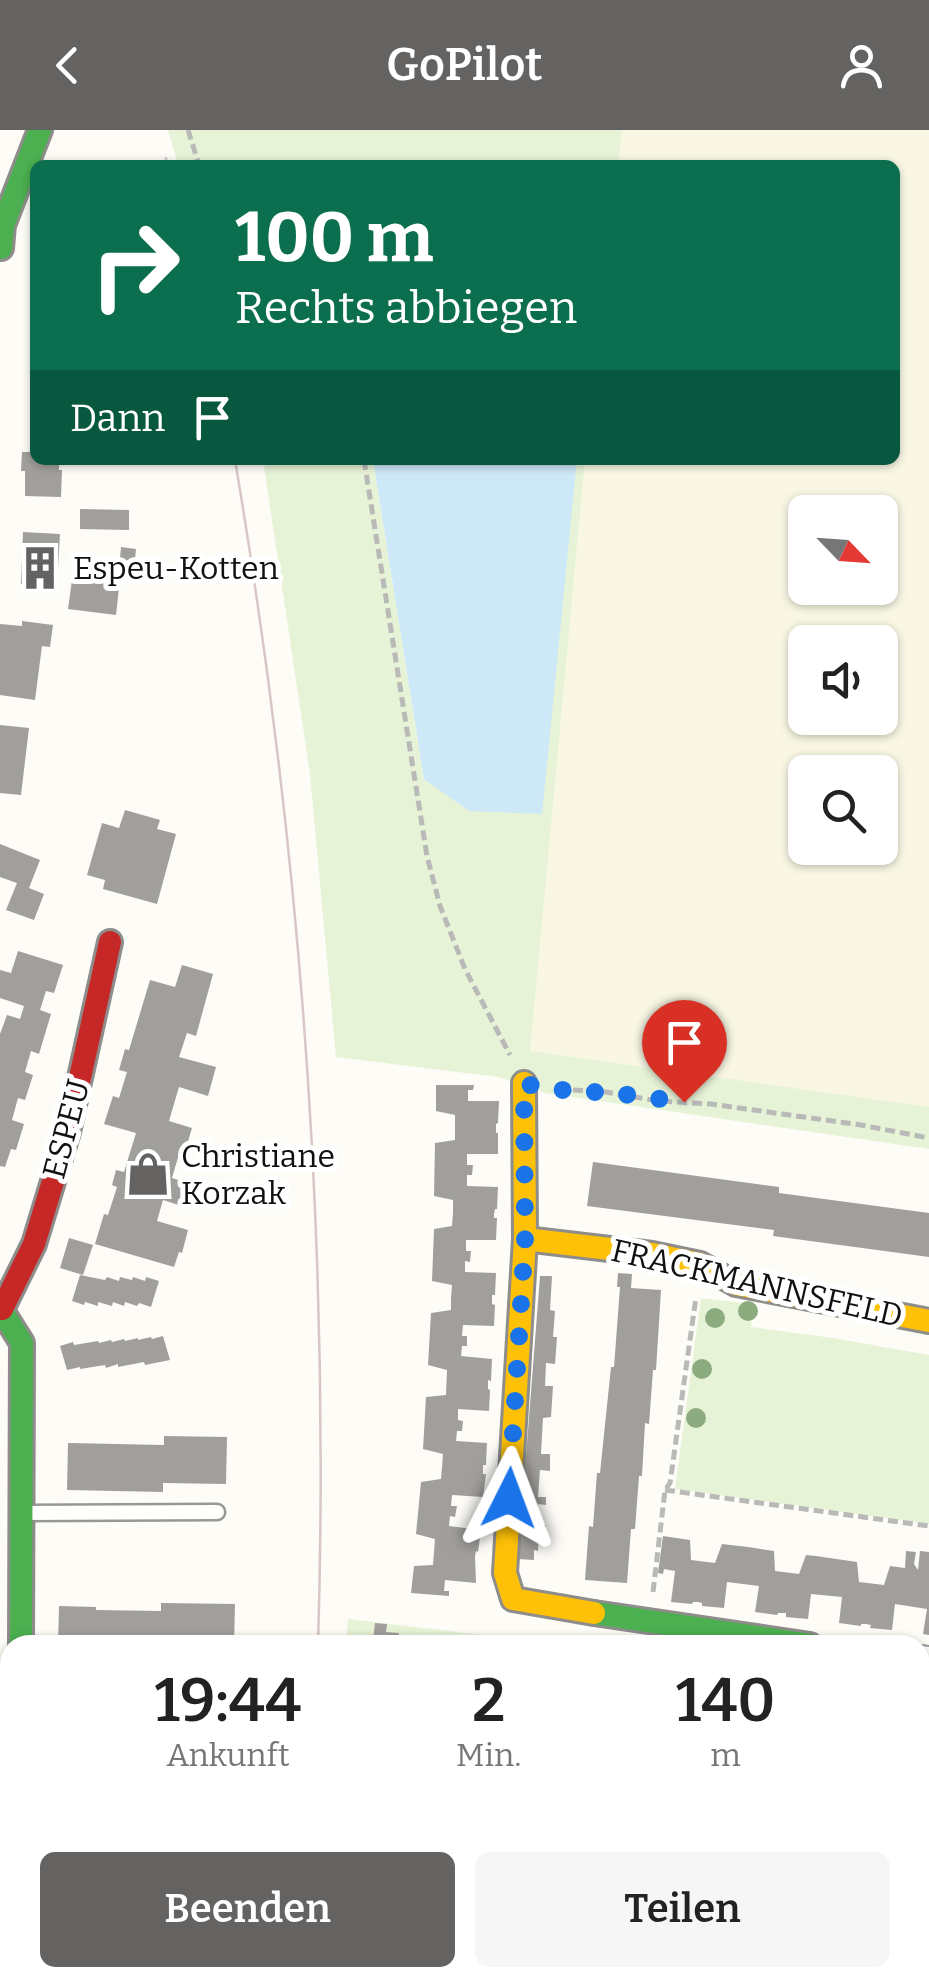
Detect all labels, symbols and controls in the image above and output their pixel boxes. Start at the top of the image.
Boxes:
icon: back [40,38,95,93]
text: GoPilot [386,38,543,92]
icon: person [834,38,889,93]
text: 100 m [235,196,434,280]
icon: right [70,200,200,330]
text: Rechts abbiegen [235,281,577,335]
icon: arrive [185,390,240,445]
text: Dann [70,395,165,441]
north arrow [788,495,898,605]
map controls [788,495,898,865]
building icon: Espeu-Kotten [16,544,64,592]
place label: Espeu-Kotten [73,549,279,587]
button: sound [788,625,898,735]
button: search [788,755,898,865]
pin [642,1000,727,1103]
icon: arrive [657,1015,712,1070]
street label: ESPEU [35,1075,97,1183]
place label: Christiane Korzak [181,1137,335,1212]
shop icon: Christiane Korzak [124,1150,172,1198]
street label: FRACKMANNSFELD [608,1231,906,1335]
position arrow [457,1446,561,1550]
text: 19:44 [155,1665,301,1737]
text: 2 [472,1665,505,1737]
text: 140 [676,1665,775,1737]
text: Ankunft [166,1736,290,1774]
text: Min. [456,1736,521,1774]
text: m [710,1736,741,1774]
button: Beenden [40,1852,455,1967]
button: Teilen [475,1852,890,1967]

